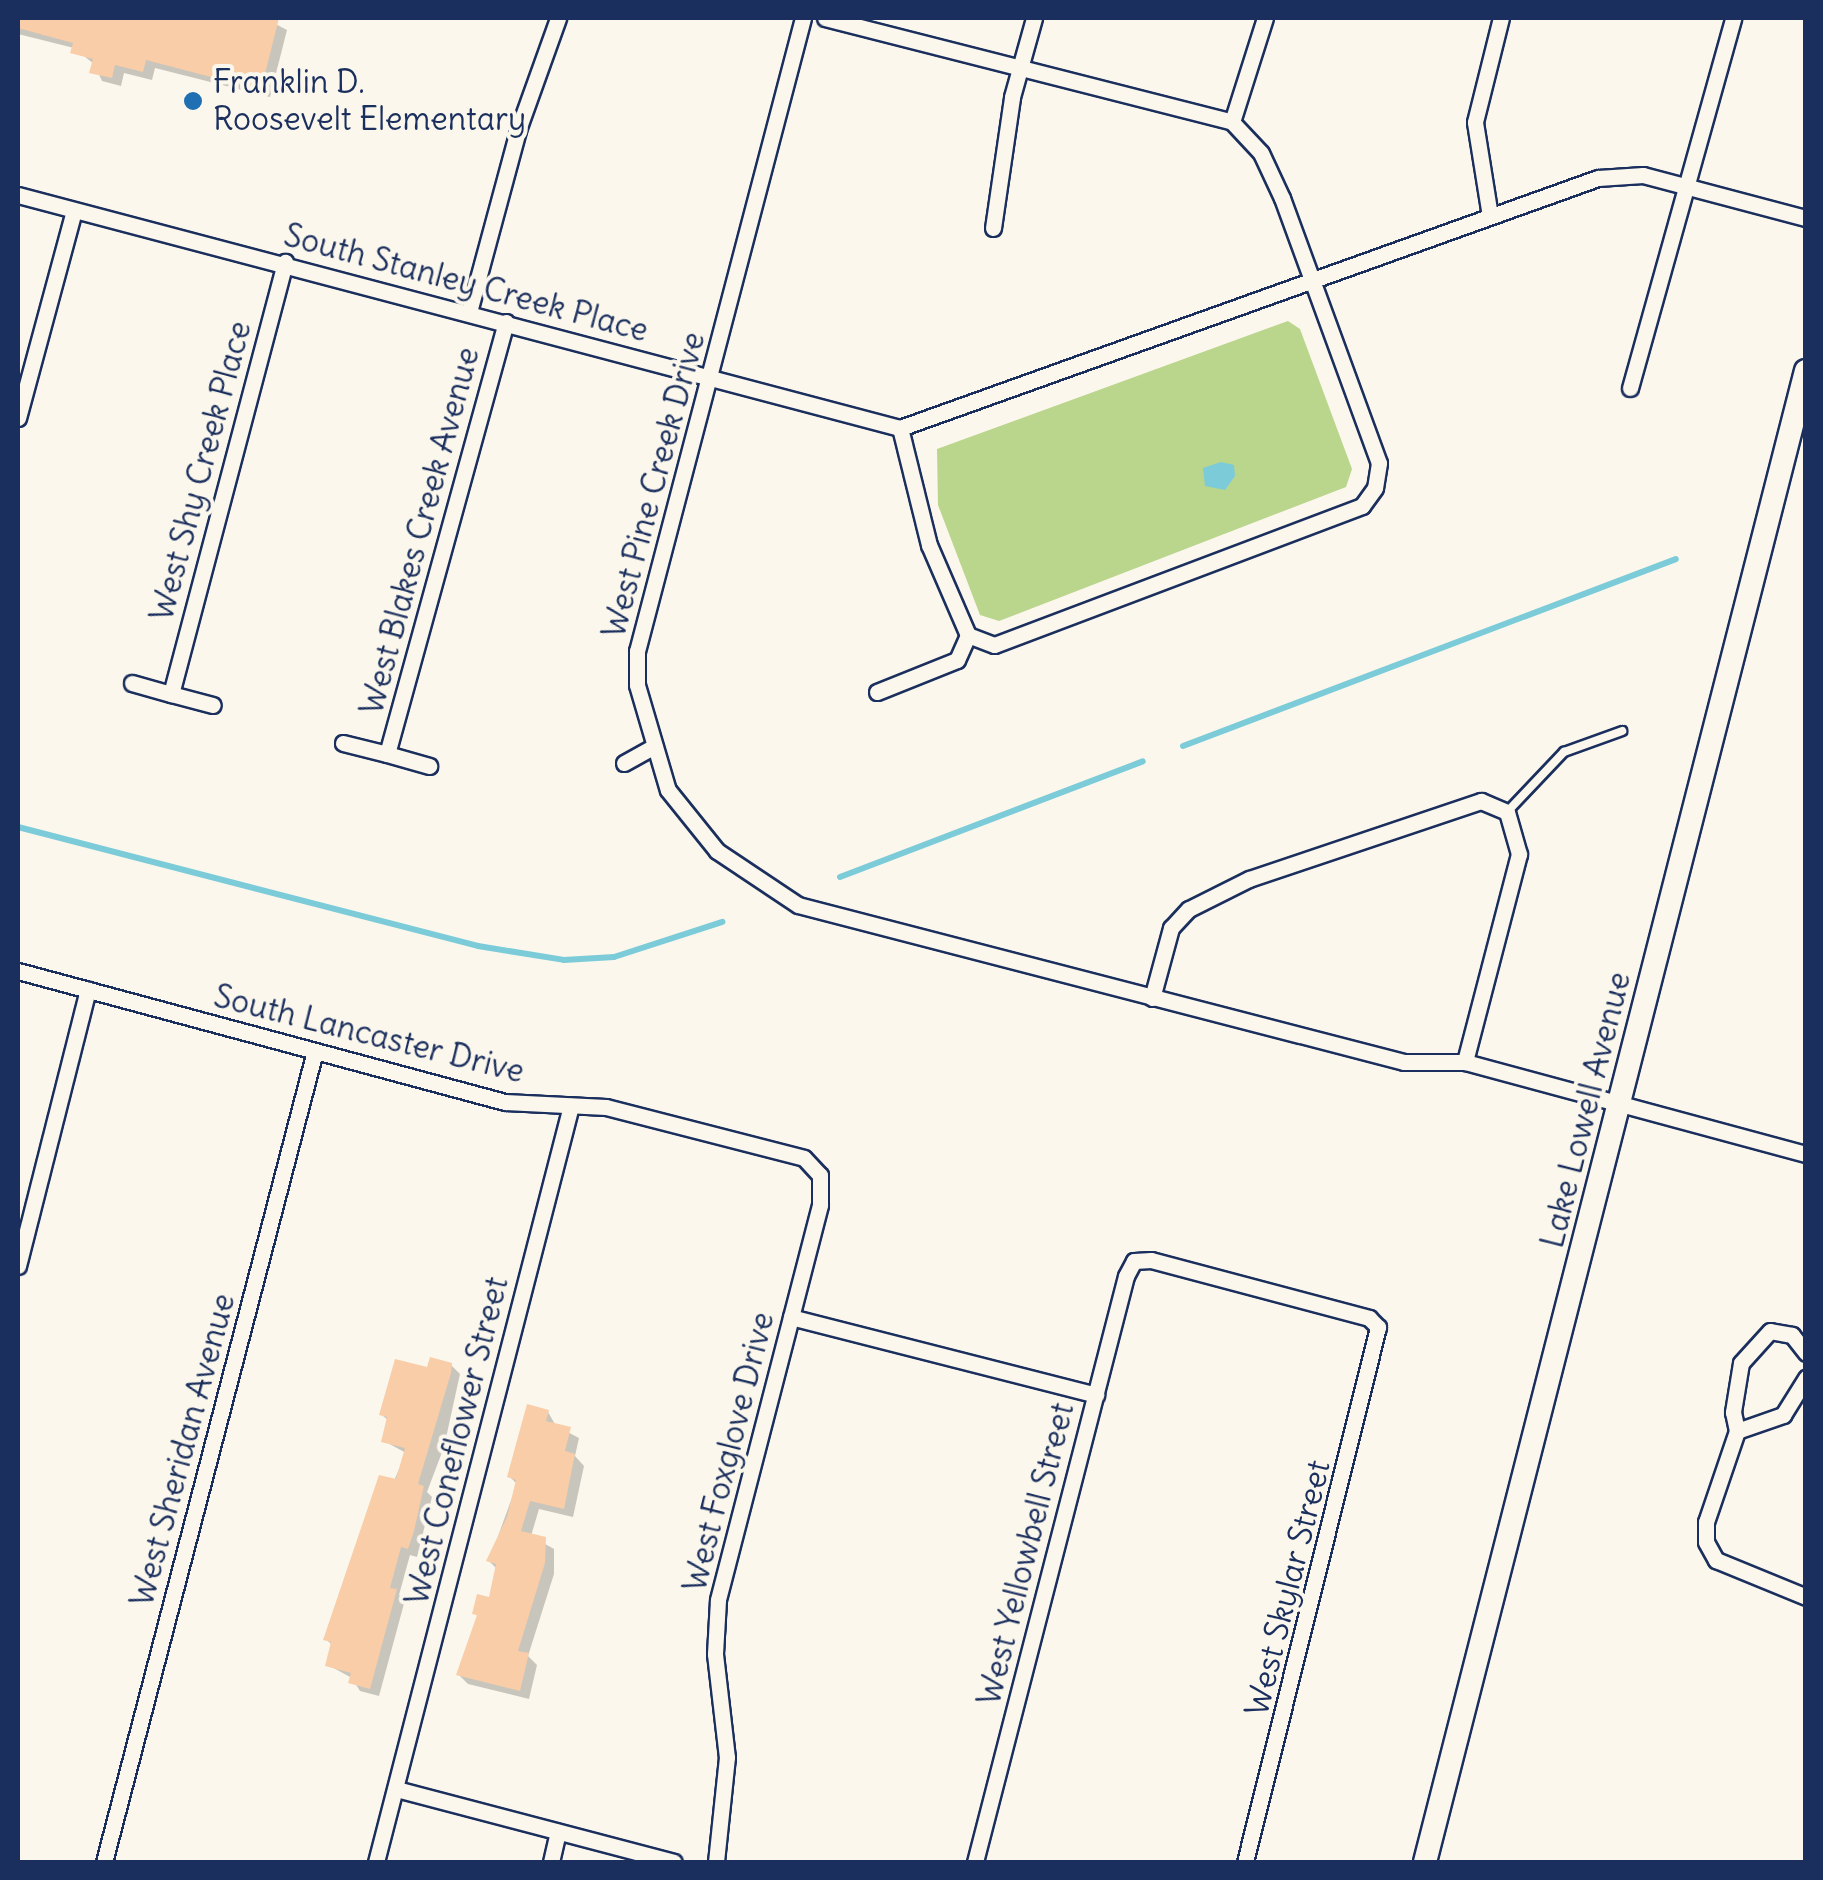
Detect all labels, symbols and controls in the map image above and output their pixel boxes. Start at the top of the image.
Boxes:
place label: Franklin D. Roosevelt Elementary [213,64,526,139]
marker: Franklin D. Roosevelt Elementary [182,90,204,112]
street label: South Stanley Creek Place [280,216,652,350]
street label: West Shy Creek Place [142,317,260,625]
street label: West Pine Creek Drive [595,328,713,642]
street label: West Blakes Creek Avenue [352,343,488,719]
street label: Lake Lowell Avenue [1533,968,1639,1252]
street label: South Lancaster Drive [210,977,528,1091]
street label: West Coneflower Street [398,1273,516,1609]
street label: West Sheridan Avenue [123,1289,243,1611]
street label: West Foxglove Drive [676,1308,782,1596]
street label: West Yellowbell Street [970,1399,1082,1709]
street label: West Skylar Street [1238,1456,1338,1720]

